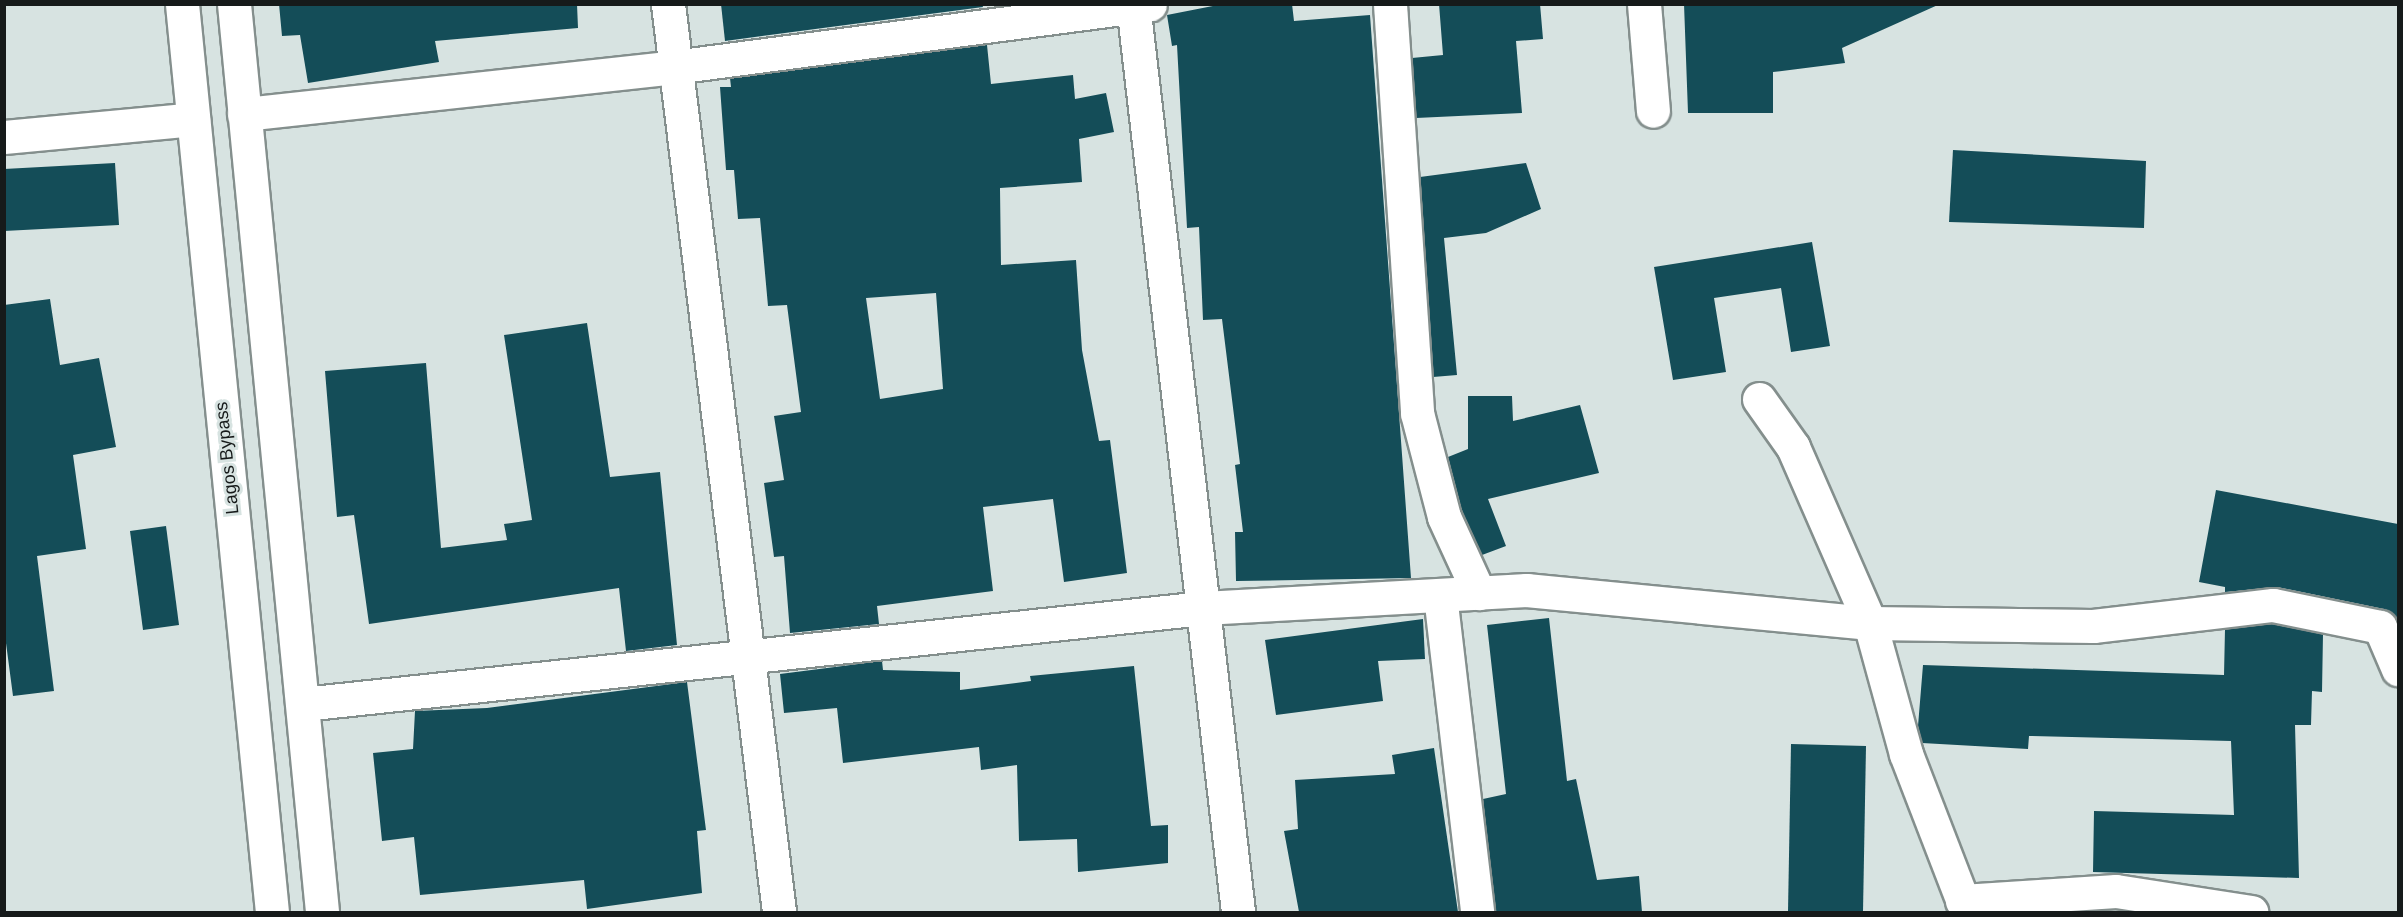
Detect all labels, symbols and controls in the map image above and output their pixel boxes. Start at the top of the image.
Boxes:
street label: Lagos Bypass [210,401,244,515]

